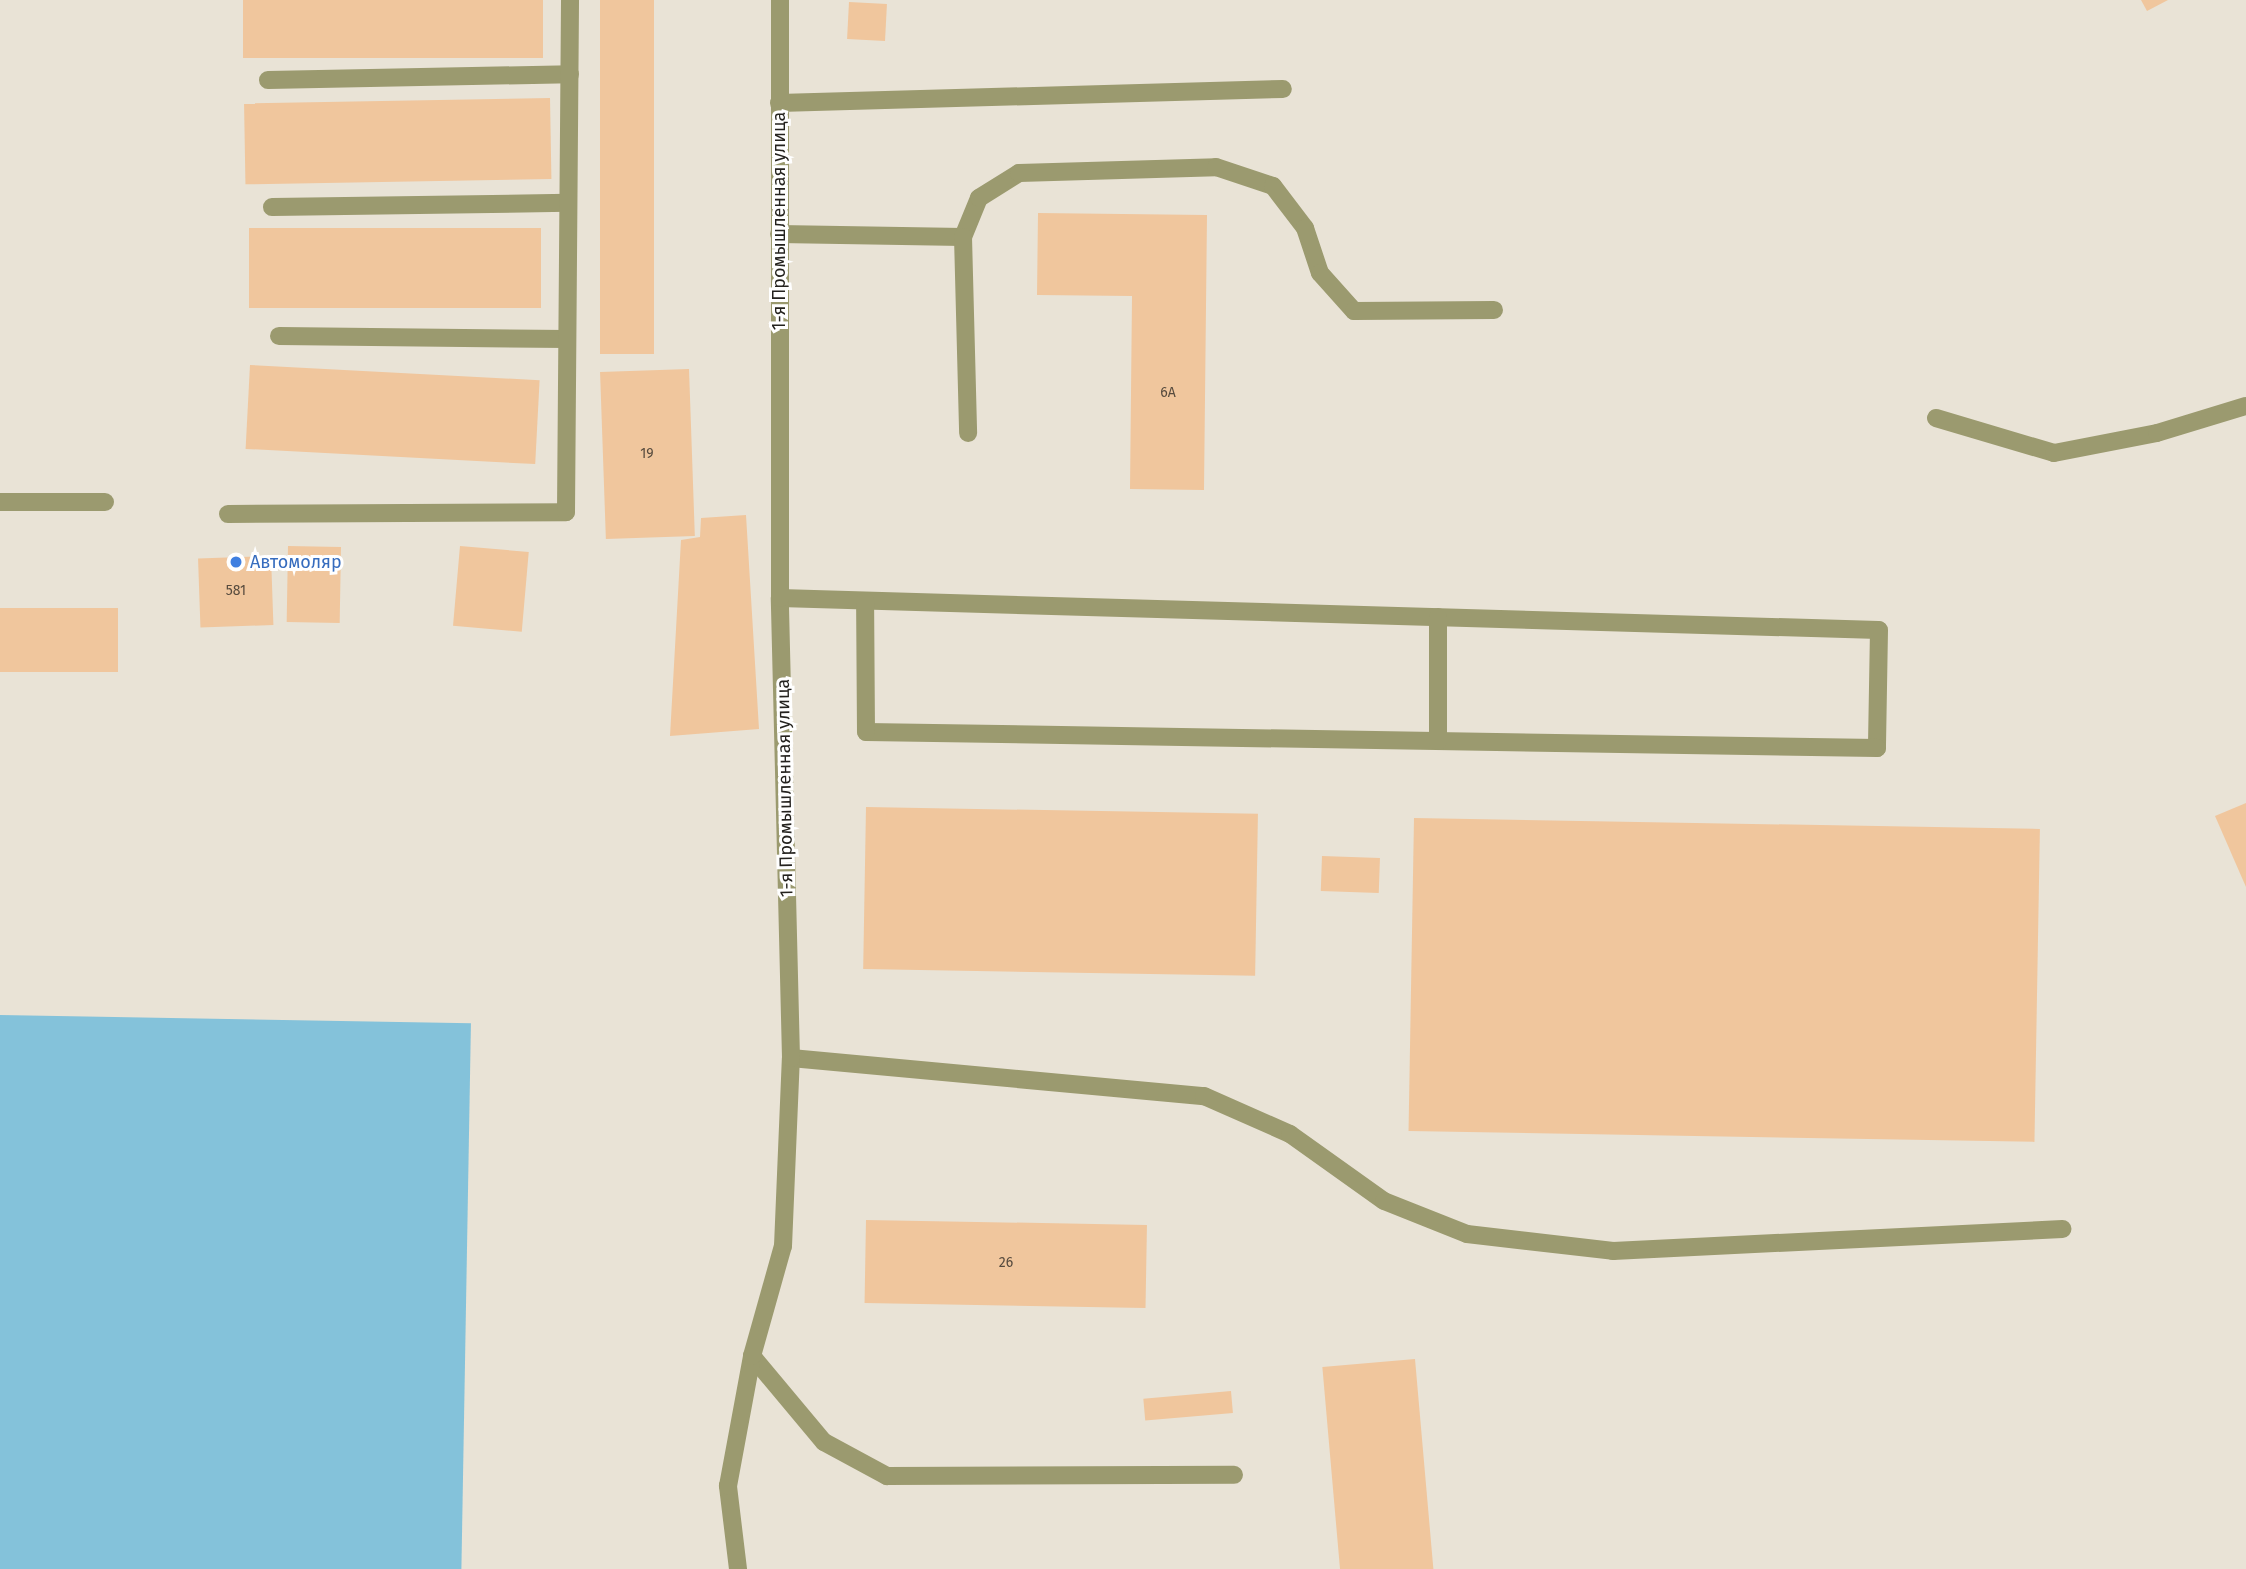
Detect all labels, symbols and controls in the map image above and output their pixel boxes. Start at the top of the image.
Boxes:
street label: 1-я Промышленная улица [768,112,790,330]
house number: 6А [1160,385,1176,401]
house number: 19 [640,446,654,462]
place label: Автомоляр [250,551,342,573]
marker: Автомоляр [228,554,244,570]
house number: 581 [226,583,246,599]
street label: 1-я Промышленная улица [772,679,798,897]
house number: 26 [999,1255,1013,1271]

